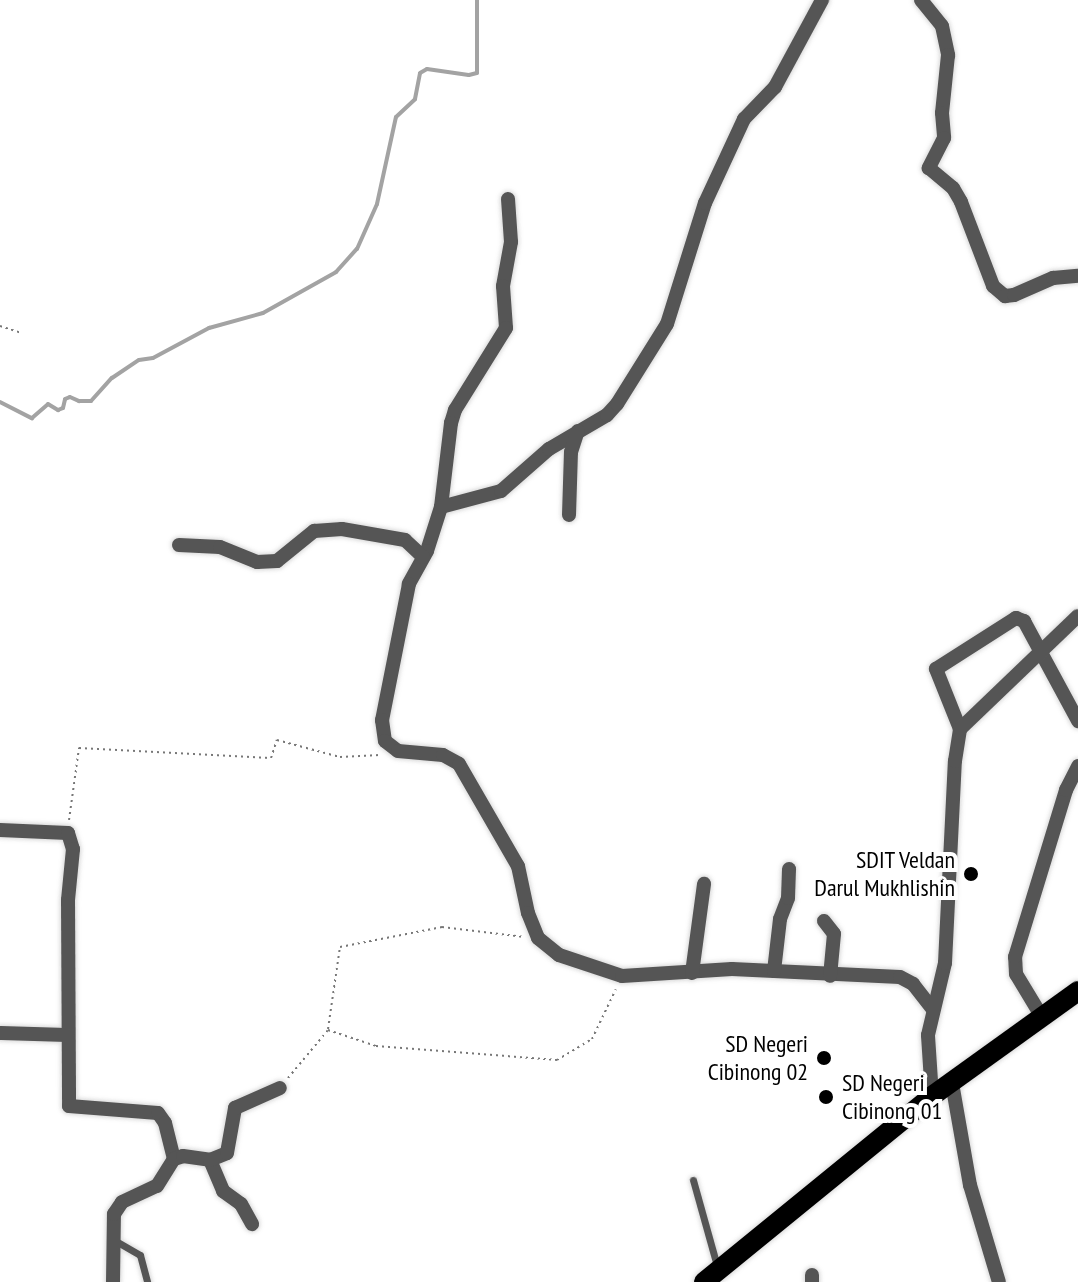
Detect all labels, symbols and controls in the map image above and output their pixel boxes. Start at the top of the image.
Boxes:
place label: SDIT Veldan Darul Mukhlishin [814,846,955,902]
marker: SDIT Veldan Darul Mukhlishin [962,865,980,883]
place label: SD Negeri Cibinong 02 [708,1030,808,1086]
marker: SD Negeri Cibinong 02 [815,1049,833,1067]
place label: SD Negeri Cibinong 01 [842,1069,942,1125]
marker: SD Negeri Cibinong 01 [817,1088,835,1106]

